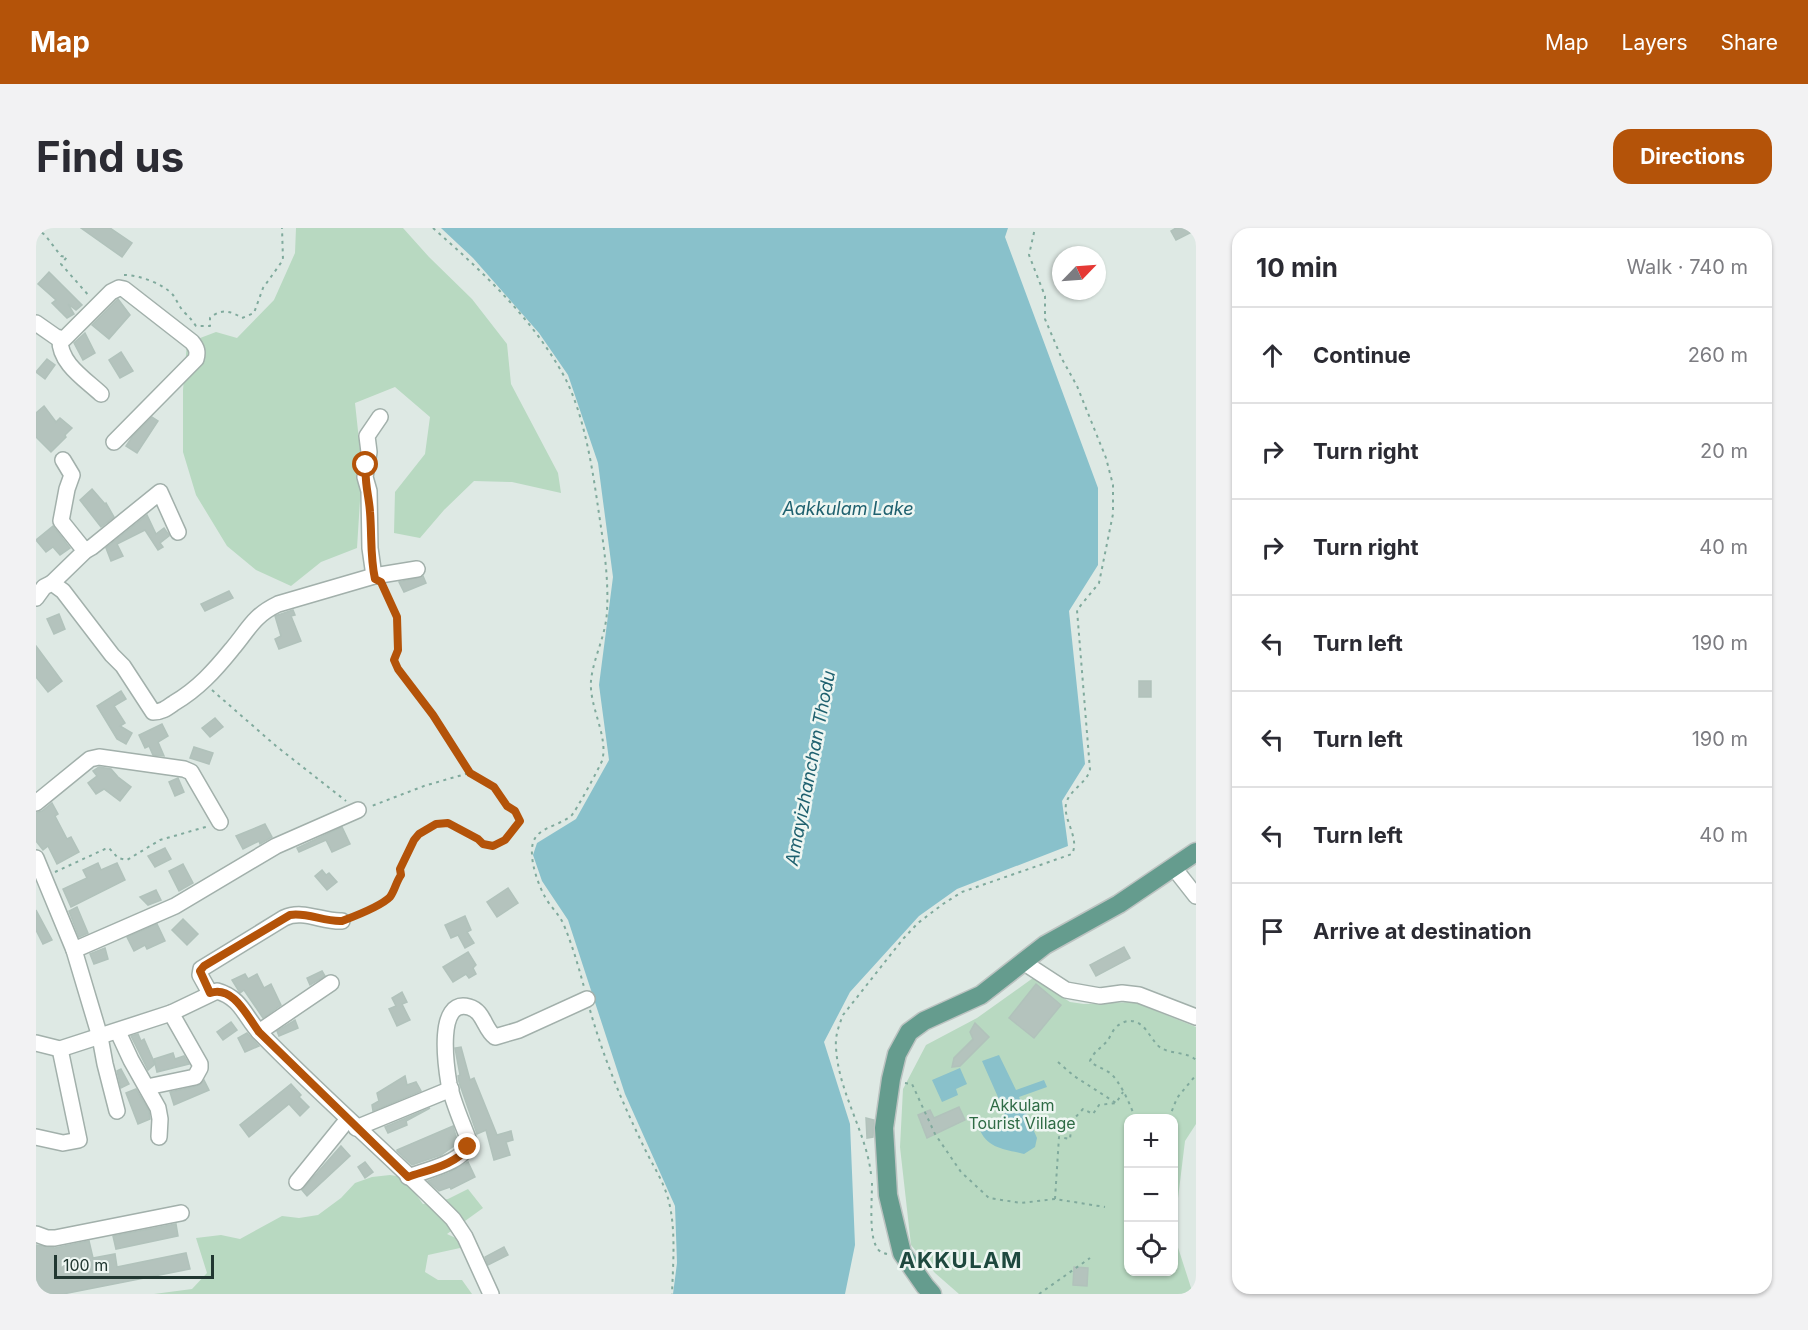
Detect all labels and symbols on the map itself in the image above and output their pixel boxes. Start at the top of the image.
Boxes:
north arrow [1052,246,1106,300]
route start [352,451,378,477]
water label: Aakkulam Lake [781,498,914,519]
water label: Amayizhanchan Thodu [781,668,839,868]
park label: Akkulam Tourist Village [968,1095,1076,1133]
route end [454,1133,480,1159]
district label: AKKULAM [899,1247,1023,1273]
scale bar [54,1252,214,1280]

